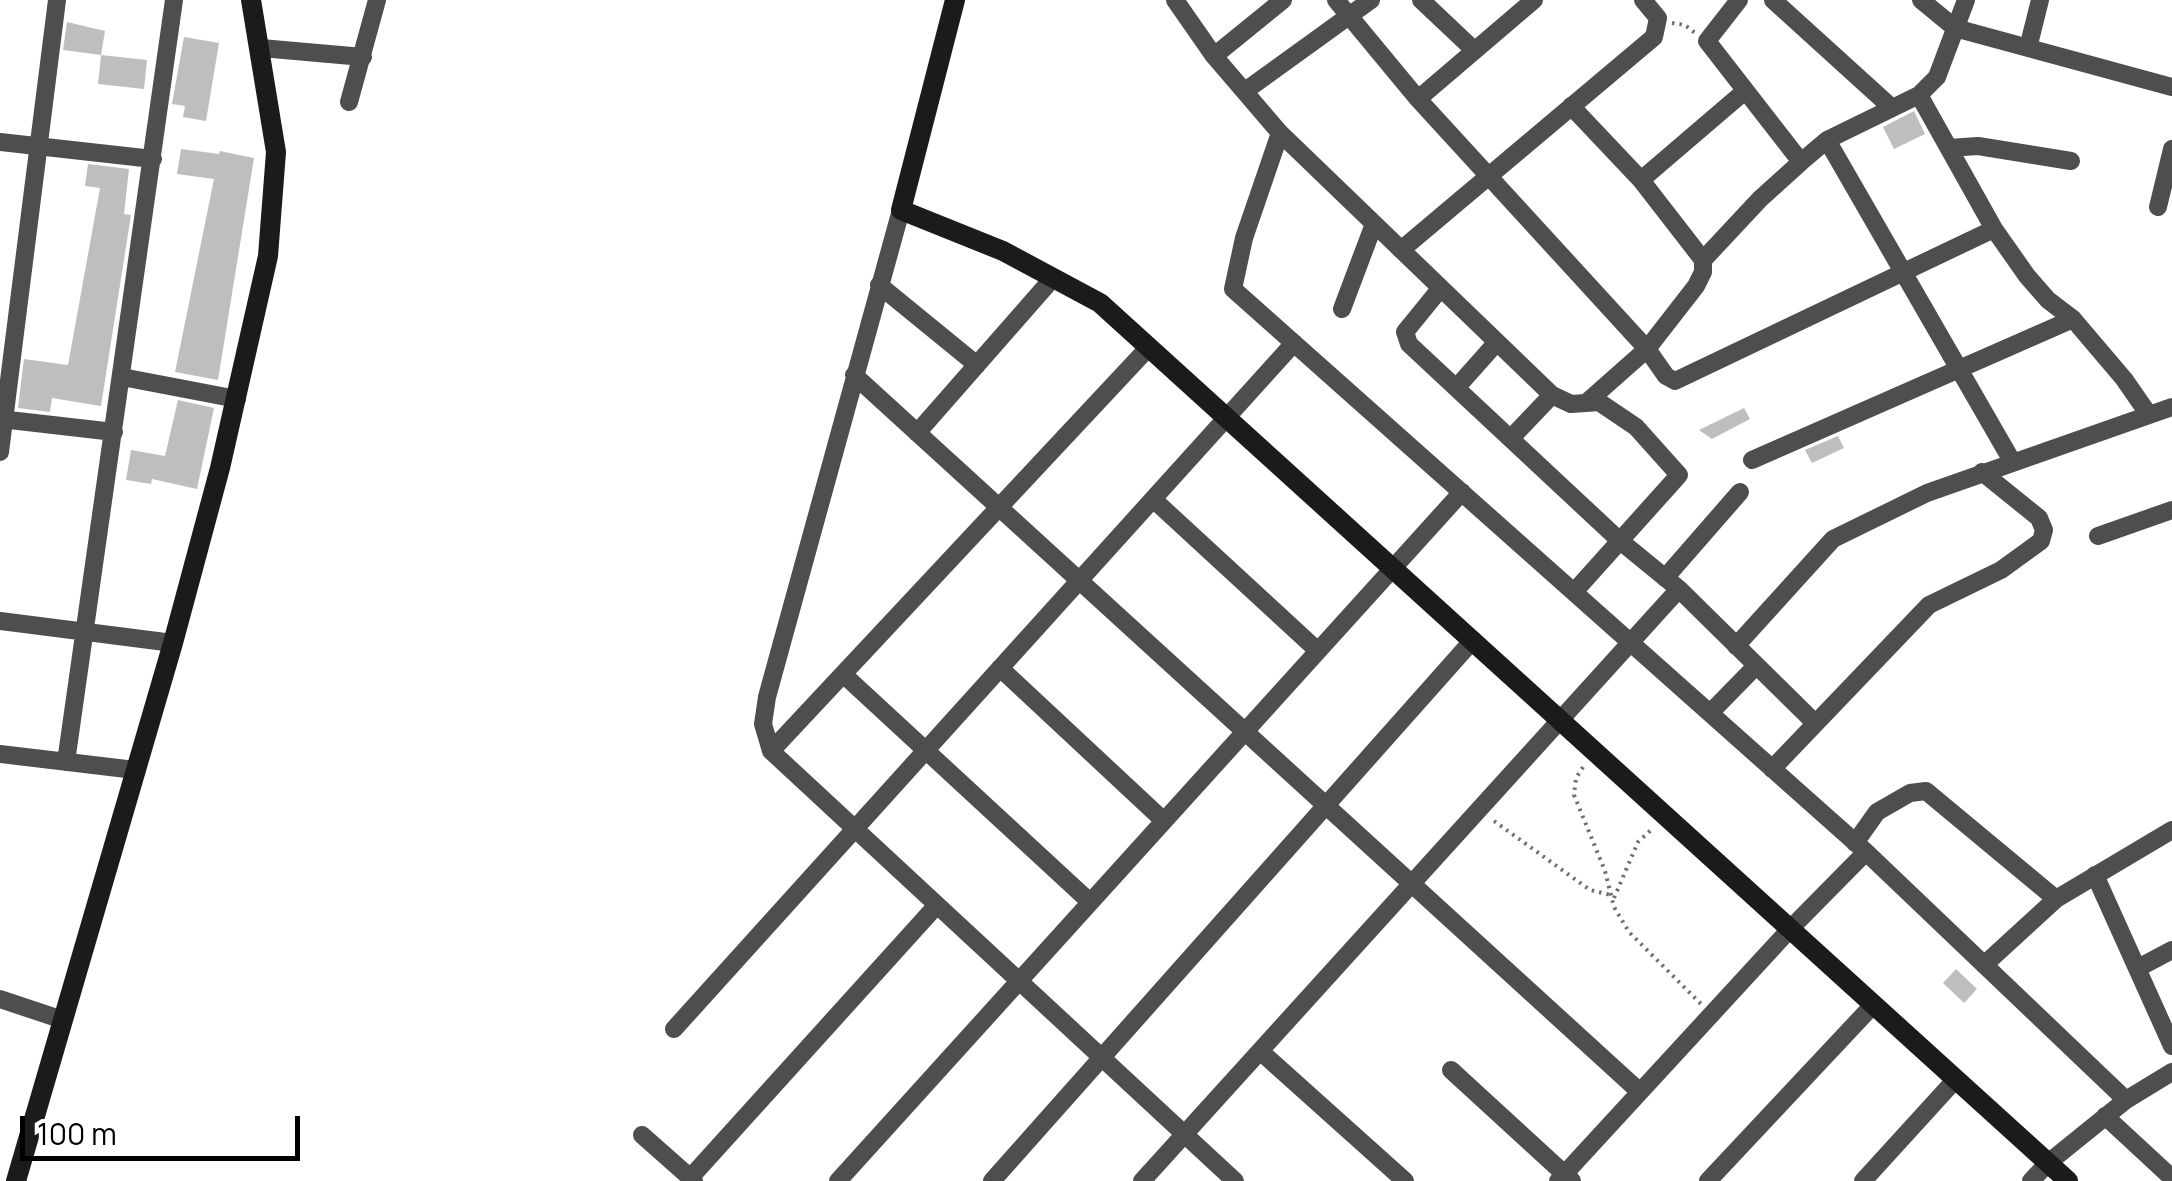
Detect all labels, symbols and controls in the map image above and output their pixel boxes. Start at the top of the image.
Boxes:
scale bar [25,1096,305,1158]
text: 100 m [37,1113,117,1154]

